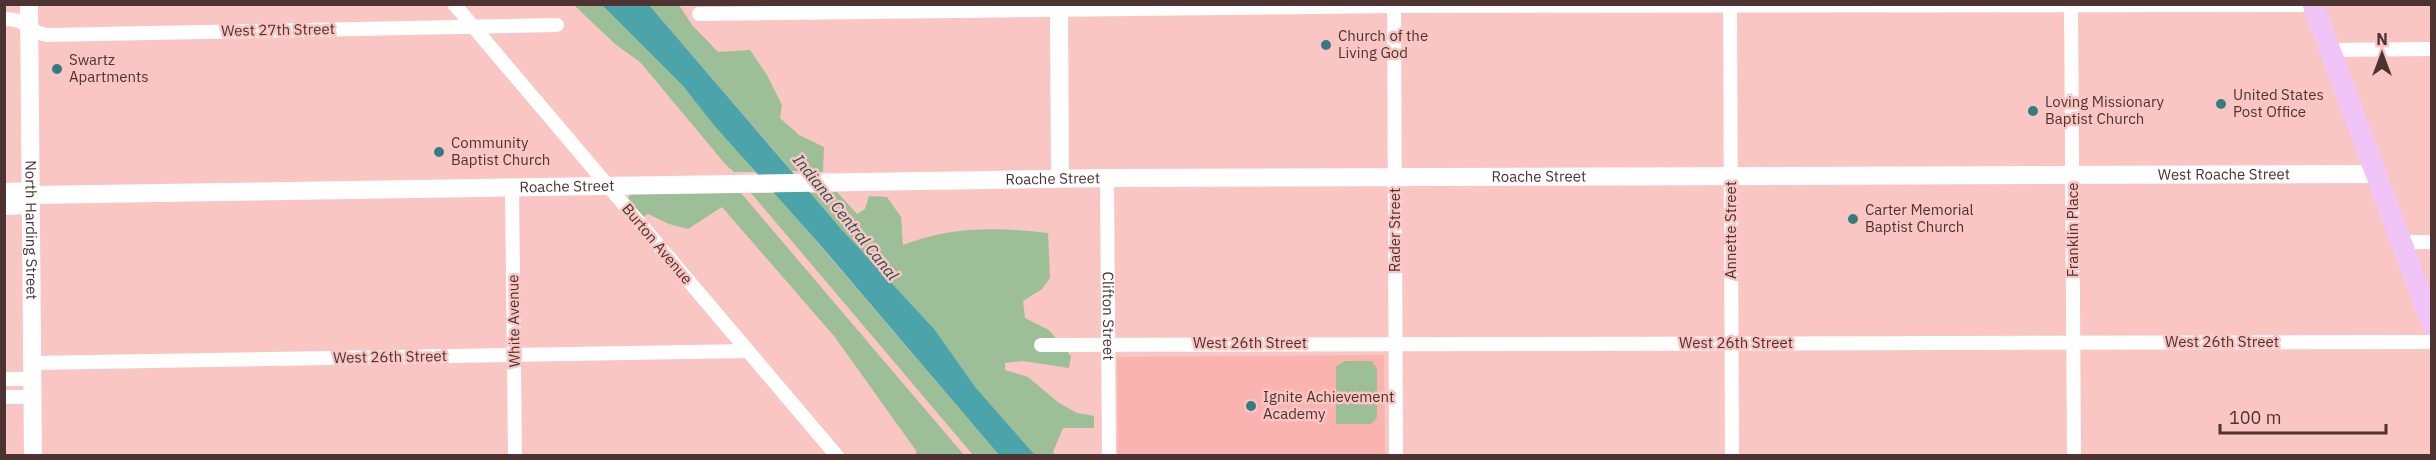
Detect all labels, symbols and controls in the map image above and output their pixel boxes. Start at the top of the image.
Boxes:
street label: West 27th Street [221,19,335,40]
north arrow [2352,24,2412,84]
place label: Church of the Living God [1338,26,1428,62]
text: N [2376,29,2388,49]
marker: Church of the Living God [1319,38,1333,52]
place label: Swartz Apartments [69,50,149,86]
marker: Swartz Apartments [50,62,64,76]
place label: United States Post Office [2233,85,2324,121]
place label: Loving Missionary Baptist Church [2045,92,2165,128]
marker: United States Post Office [2214,97,2228,111]
marker: Loving Missionary Baptist Church [2026,104,2040,118]
place label: Community Baptist Church [451,133,550,169]
marker: Community Baptist Church [432,145,446,159]
water label: Indiana Central Canal [789,150,904,285]
street label: North Harding Street [21,160,42,300]
street label: West Roache Street [2158,164,2290,184]
street label: Roache Street [1491,166,1586,186]
street label: Roache Street [1005,168,1100,189]
street label: Roache Street [519,176,615,196]
street label: Annette Street [1721,181,1740,279]
street label: Franklin Place [2063,183,2082,277]
street label: Rader Street [1385,188,1404,272]
street label: Burton Avenue [618,199,697,288]
place label: Carter Memorial Baptist Church [1865,200,1974,236]
marker: Carter Memorial Baptist Church [1846,212,1860,226]
street label: Clifton Street [1099,271,1118,361]
street label: White Avenue [503,274,524,368]
street label: West 26th Street [2165,332,2279,351]
street label: West 26th Street [1193,333,1307,352]
street label: West 26th Street [1679,333,1793,352]
street label: West 26th Street [333,346,447,367]
place label: Ignite Achievement Academy [1263,387,1394,423]
scale bar [2220,397,2386,435]
marker: Ignite Achievement Academy [1244,399,1258,413]
text: 100 m [2229,406,2281,429]

